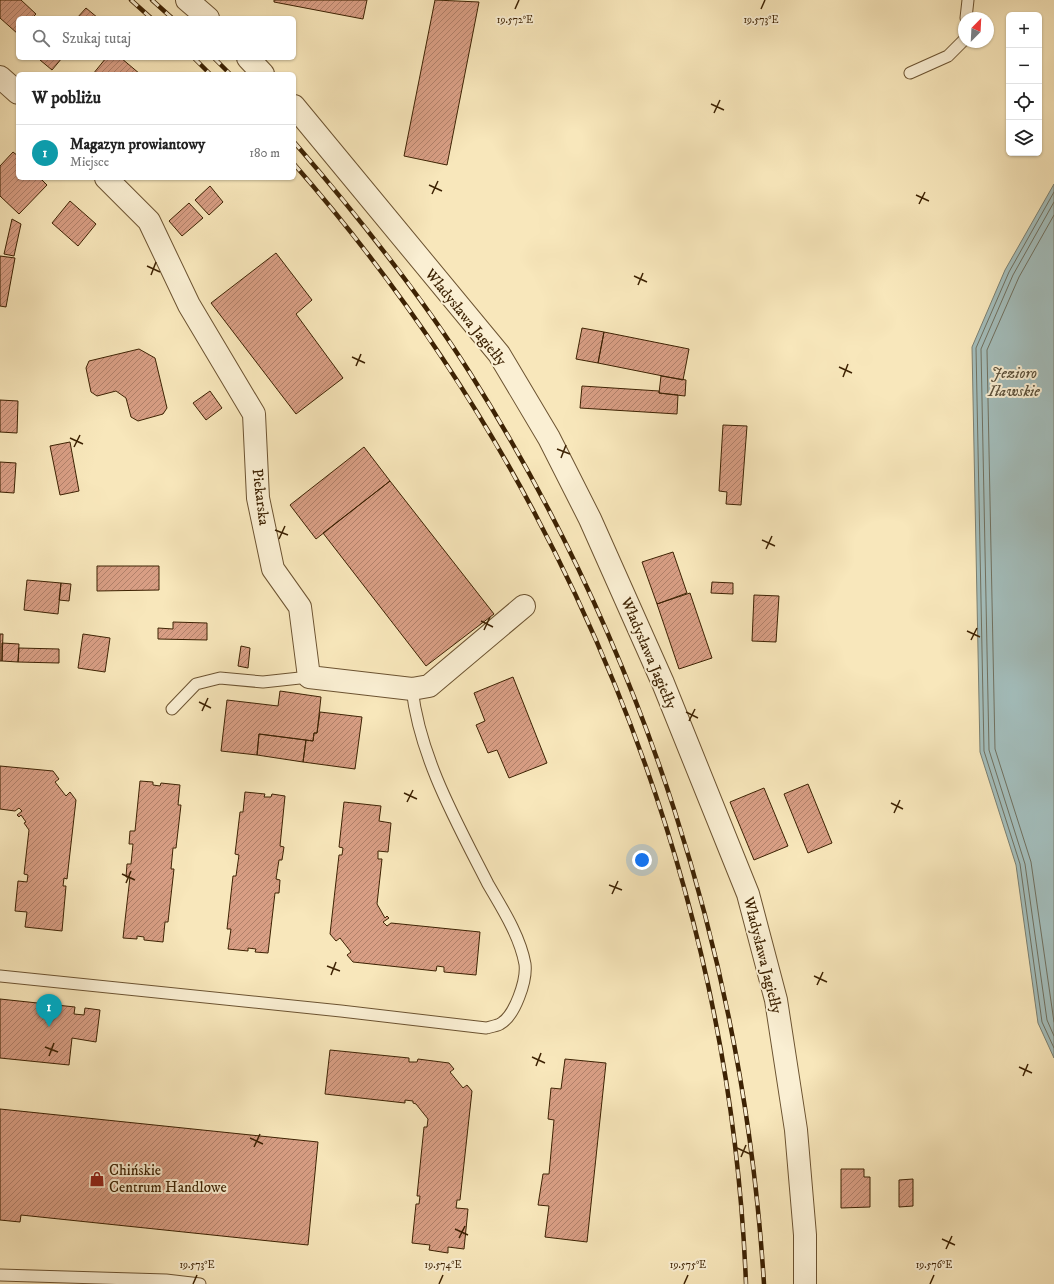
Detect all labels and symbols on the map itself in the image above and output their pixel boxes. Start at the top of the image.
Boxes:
north arrow [958,12,994,48]
text: 19.572°E [497,14,533,26]
text: 19.573°E [743,14,779,26]
street label: Władysława Jagiełły [420,264,511,370]
water label: Jezioro Iławskie [987,363,1040,401]
street label: Piekarska [248,468,273,527]
street label: Władysława Jagiełły [616,594,681,713]
your location [632,850,652,870]
street label: Władysława Jagiełły [739,894,786,1016]
pin: 1 [36,994,62,1027]
place label: Chińskie Centrum Handlowe [109,1161,227,1197]
shop icon: Chińskie Centrum Handlowe [88,1170,106,1188]
text: 19.573°E [179,1259,215,1271]
text: 19.574°E [425,1259,462,1271]
text: 19.575°E [670,1259,706,1271]
text: 19.576°E [916,1259,952,1271]

